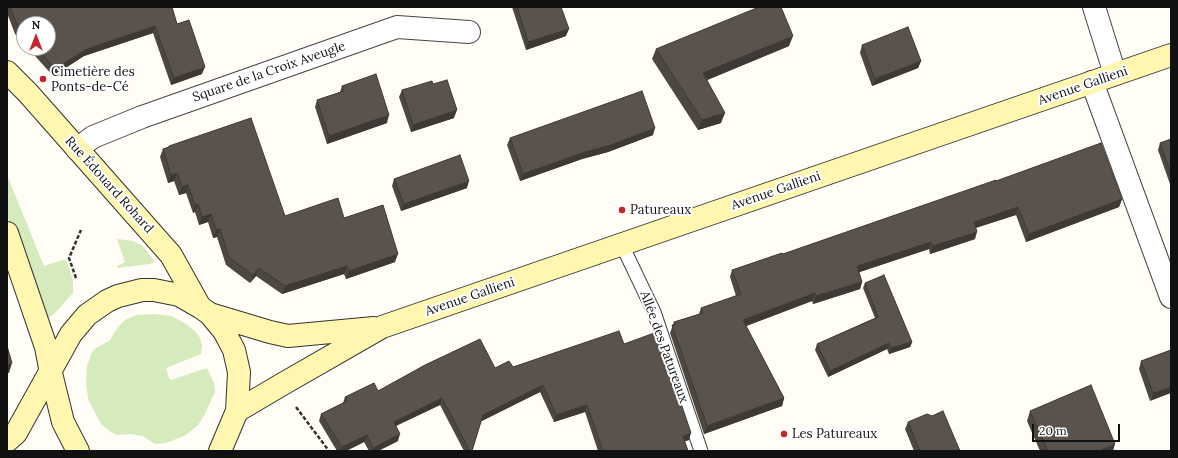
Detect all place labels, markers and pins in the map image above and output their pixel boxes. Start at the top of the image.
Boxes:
place label: Cimetière des Ponts-de-Cé [51,64,135,95]
marker: Cimetière des Ponts-de-Cé [38,74,48,84]
place label: Patureaux [630,202,691,218]
marker: Patureaux [617,205,627,215]
place label: Les Patureaux [792,426,877,442]
marker: Les Patureaux [779,429,789,439]

